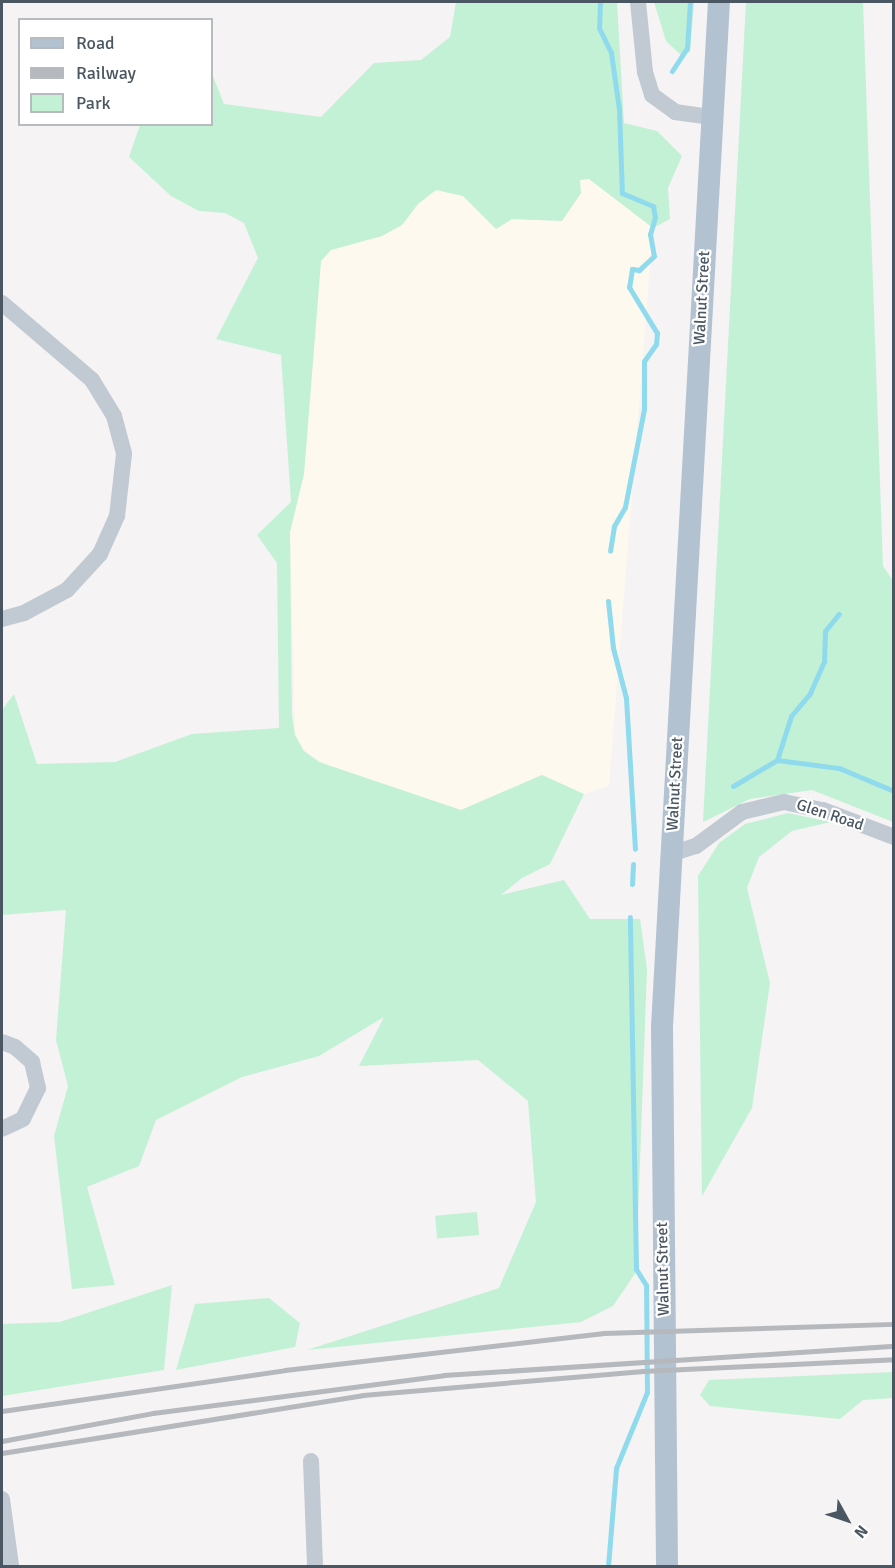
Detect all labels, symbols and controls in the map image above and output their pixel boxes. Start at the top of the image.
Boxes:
legend [18,18,213,126]
text: Road [76,32,115,54]
text: Railway [76,62,136,84]
text: Park [76,92,111,114]
street label: Walnut Street [690,251,714,345]
street label: Walnut Street [663,737,687,831]
street label: Glen Road [794,795,866,835]
street label: Walnut Street [653,1222,673,1316]
north arrow [817,1490,877,1550]
text: N [850,1521,872,1542]

